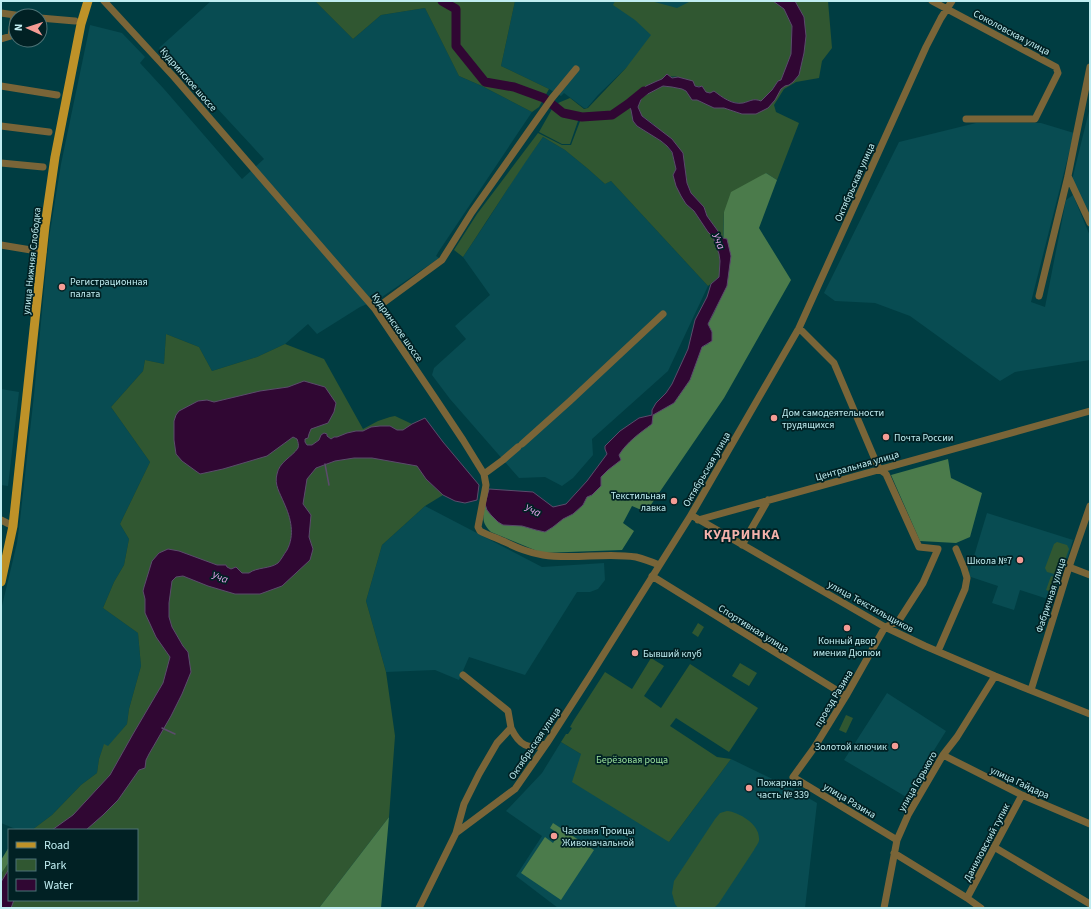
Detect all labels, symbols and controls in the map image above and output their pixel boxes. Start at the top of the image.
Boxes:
street label: Соколовская улица [971,7,1052,59]
north arrow [8,8,48,48]
text: N [11,23,26,32]
street label: Кудринское шоссе [156,45,220,115]
street label: Октябрьская улица [831,141,878,224]
street label: улица Нижняя Слободка [19,207,45,315]
water label: Уча [708,231,729,252]
place label: Регистрационная палата [70,275,148,301]
marker: Регистрационная палата [57,282,67,292]
street label: Кудринское шоссе [368,290,426,365]
place label: Дом самодеятельности трудящихся [782,406,884,432]
marker: Дом самодеятельности трудящихся [769,413,779,423]
street label: Октябрьская улица [680,429,734,510]
place label: Почта России [894,431,953,445]
marker: Почта России [881,432,891,442]
street label: Центральная улица [814,447,901,485]
place label: Текстильная лавка [611,489,666,515]
marker: Текстильная лавка [669,496,679,506]
water label: Уча [522,500,543,521]
district label: КУДРИНКА [704,525,780,545]
place label: Школа №7 [967,554,1012,568]
marker: Школа №7 [1015,555,1025,565]
street label: Фабричная улица [1032,556,1070,635]
water label: Уча [210,568,230,587]
street label: улица Текстильщиков [825,577,916,636]
street label: Спортивная улица [715,601,792,656]
marker: Конный двор имения Дюпюи [842,623,852,633]
place label: Конный двор имения Дюпюи [813,634,881,660]
place label: Бывший клуб [643,647,702,661]
marker: Бывший клуб [630,648,640,658]
street label: проезд Разина [811,667,856,730]
street label: Октябрьская улица [505,705,564,783]
place label: Золотой ключик [815,740,887,754]
marker: Золотой ключик [890,741,900,751]
street label: улица Горького [895,749,941,814]
park label: Берёзовая роща [596,753,668,767]
street label: улица Гайдара [988,763,1051,803]
place label: Пожарная часть № 339 [757,776,809,802]
street label: улица Разина [820,780,879,822]
marker: Пожарная часть № 339 [744,783,754,793]
street label: Даниловский тупик [960,801,1013,884]
place label: Часовня Троицы Живоначальной [562,824,634,850]
legend [8,829,138,901]
marker: Часовня Троицы Живоначальной [549,831,559,841]
text: Road [44,837,70,854]
text: Park [44,857,66,874]
text: Water [44,877,74,894]

